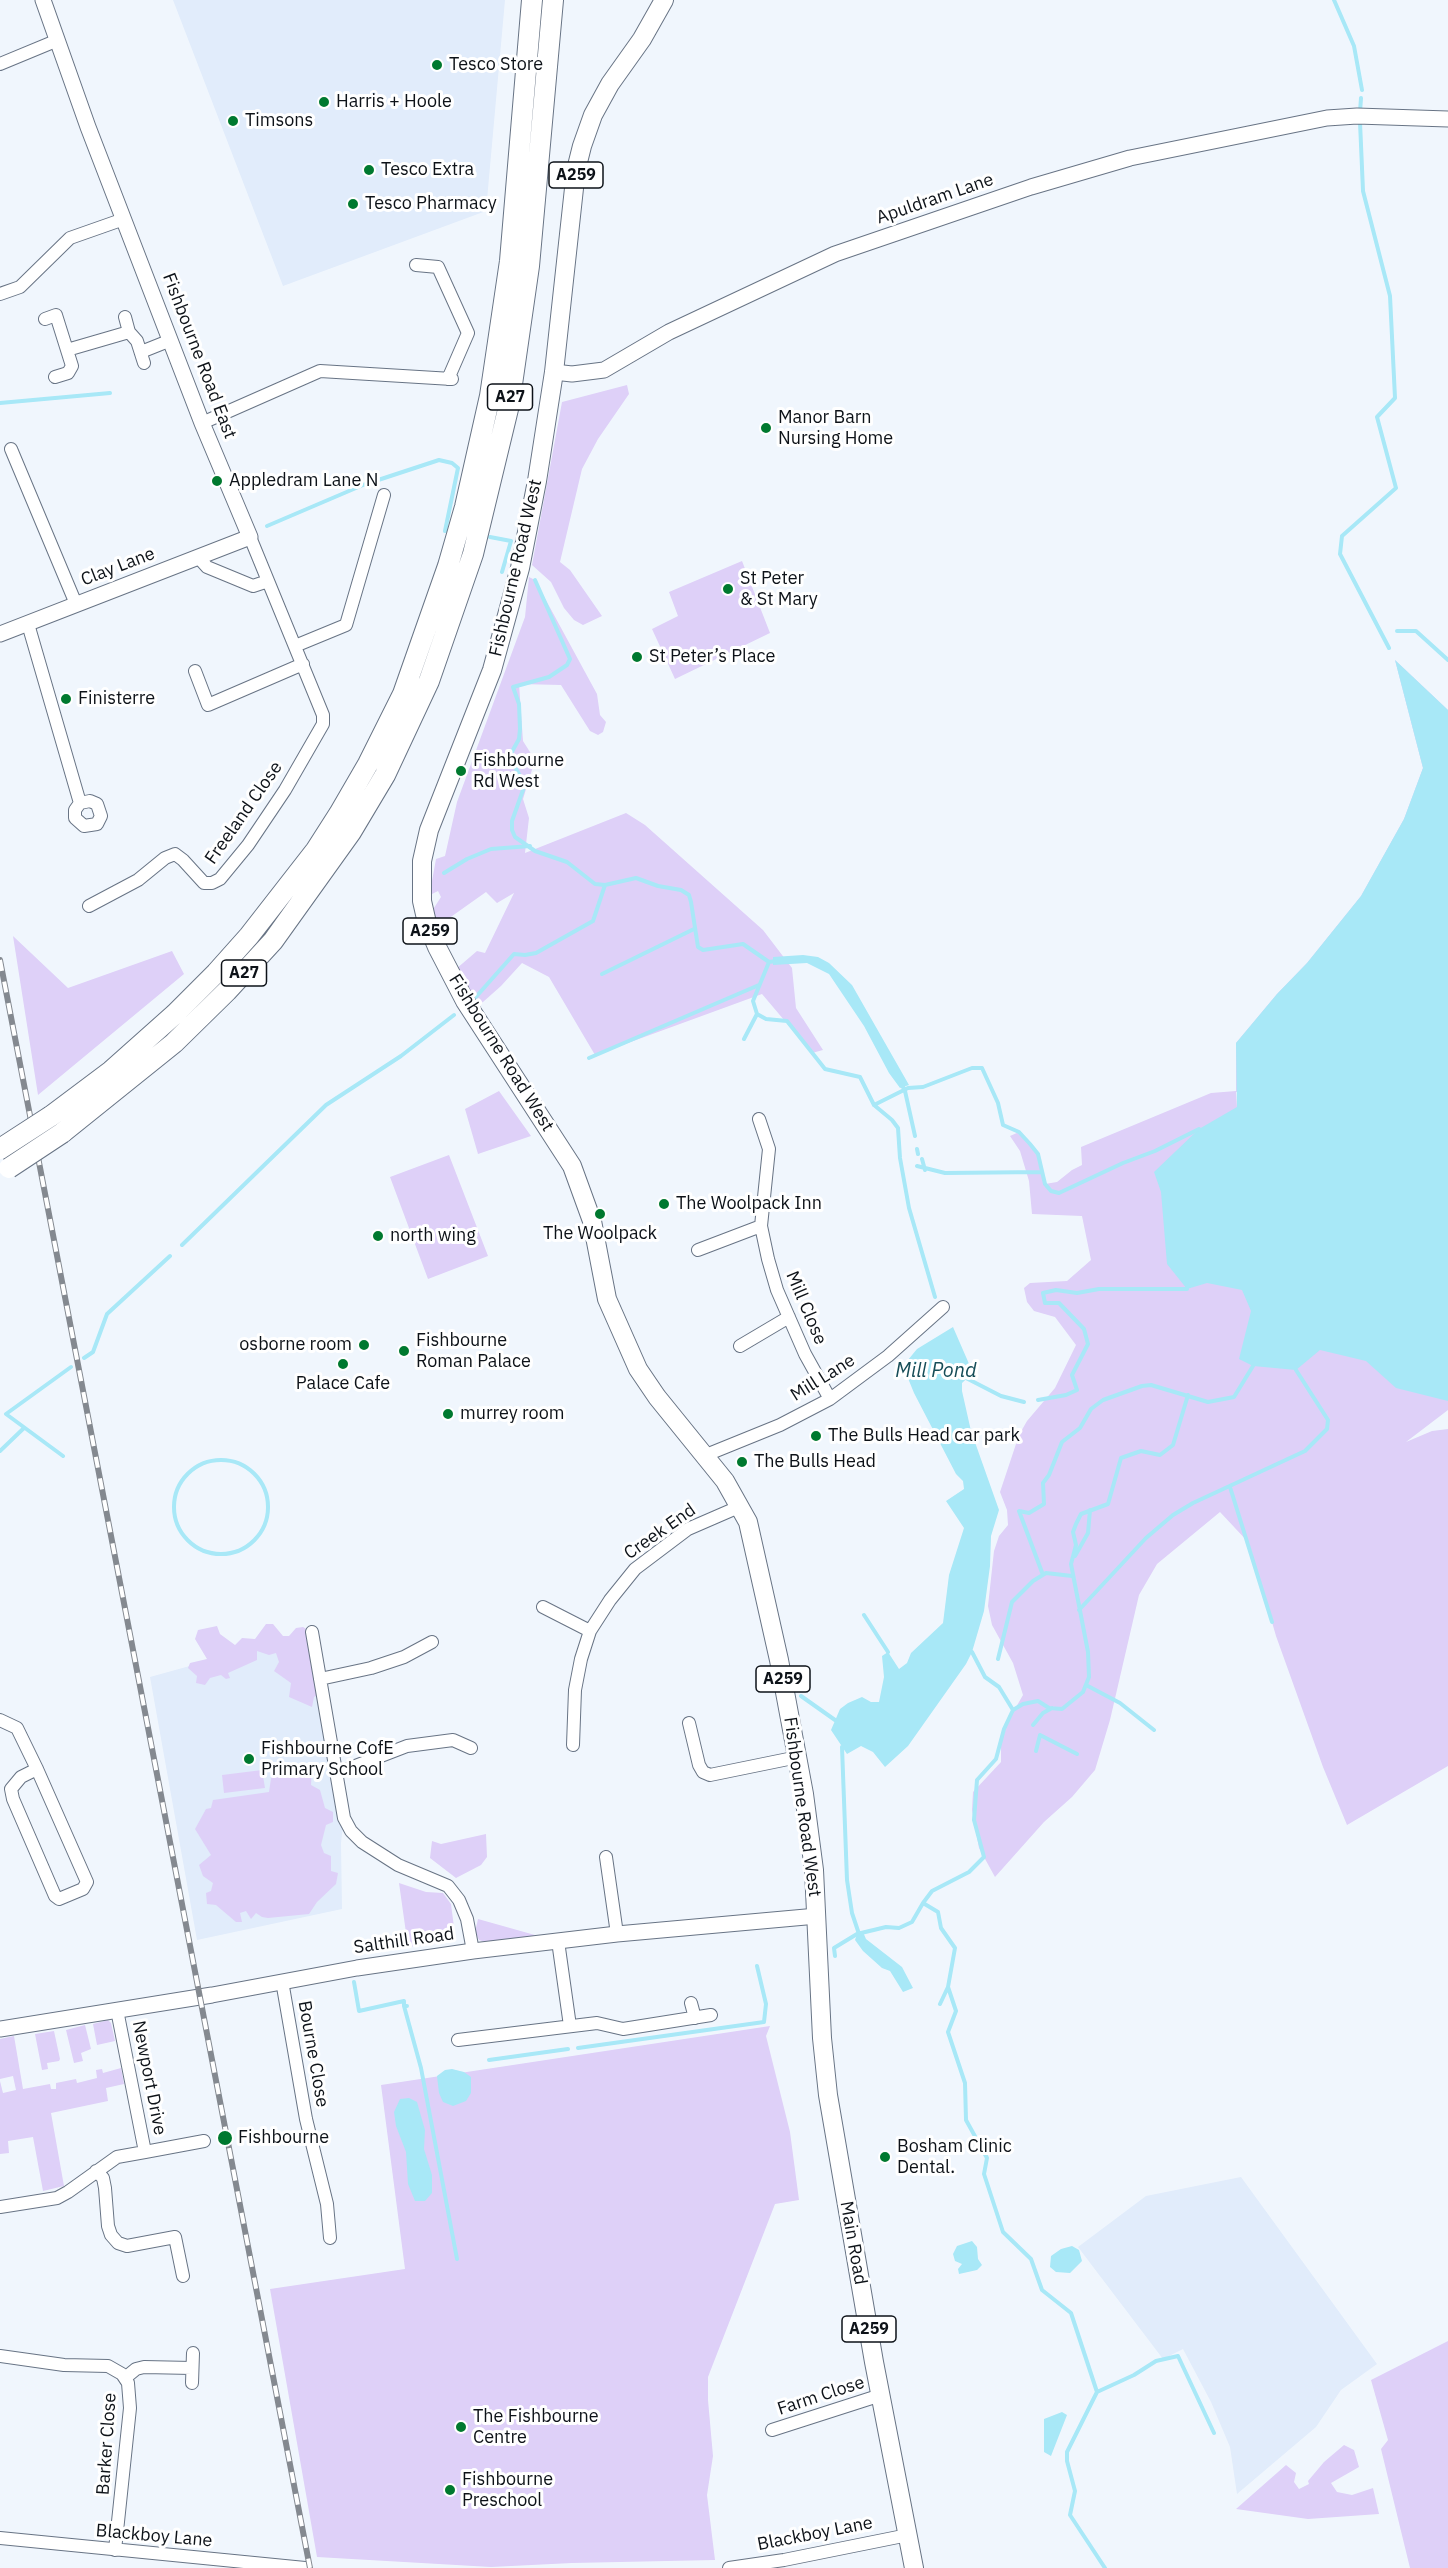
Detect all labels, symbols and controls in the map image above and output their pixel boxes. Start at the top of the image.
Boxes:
place label: Tesco Store [449,54,543,76]
marker: Tesco Store [430,58,444,72]
place label: Harris + Hoole [336,91,452,113]
marker: Harris + Hoole [317,95,331,109]
place label: Timsons [245,110,313,132]
marker: Timsons [226,114,240,128]
place label: Tesco Extra [381,159,474,181]
road number: A259 [549,162,603,188]
marker: Tesco Extra [362,163,376,177]
street label: Apuldram Lane [874,169,996,229]
place label: Tesco Pharmacy [365,193,497,215]
marker: Tesco Pharmacy [346,197,360,211]
street label: Fishbourne Road East [157,270,241,442]
road number: A27 [488,384,532,410]
place label: Manor Barn Nursing Home [778,407,893,450]
marker: Manor Barn Nursing Home [759,421,773,435]
place label: Appledram Lane N [229,470,378,492]
marker: Appledram Lane N [210,474,224,488]
street label: Fishbourne Road West [485,477,547,659]
street label: Clay Lane [78,543,158,591]
place label: St Peter & St Mary [740,568,818,610]
marker: St Peter & St Mary [721,582,735,596]
place label: St Peter’s Place [649,646,775,668]
marker: St Peter’s Place [630,650,644,664]
place label: Finisterre [78,688,155,710]
marker: Finisterre [59,692,73,706]
place label: Fishbourne Rd West [473,750,564,792]
street label: Freeland Close [201,758,287,868]
marker: Fishbourne Rd West [454,764,468,778]
road number: A259 [403,918,457,944]
road number: A27 [222,960,266,986]
street label: Fishbourne Road West [444,970,558,1136]
place label: The Woolpack Inn [676,1193,822,1215]
marker: The Woolpack Inn [657,1197,671,1211]
marker: The Woolpack [593,1207,607,1221]
place label: The Woolpack [543,1223,657,1245]
place label: north wing [390,1225,476,1247]
marker: north wing [371,1229,385,1243]
street label: Mill Close [781,1268,831,1348]
place label: Fishbourne Roman Palace [416,1330,531,1372]
place label: osborne room [239,1334,352,1356]
marker: osborne room [357,1338,371,1352]
marker: Fishbourne Roman Palace [397,1344,411,1358]
street label: Mill Lane [787,1350,859,1406]
marker: Palace Cafe [336,1357,350,1371]
water label: Mill Pond [895,1359,977,1383]
place label: Palace Cafe [296,1373,390,1395]
place label: murrey room [460,1403,564,1425]
marker: murrey room [441,1407,455,1421]
place label: The Bulls Head car park [828,1425,1020,1447]
marker: The Bulls Head car park [809,1429,823,1443]
place label: The Bulls Head [754,1451,876,1473]
marker: The Bulls Head [735,1455,749,1469]
street label: Creek End [620,1500,700,1564]
road number: A259 [756,1666,810,1692]
street label: Fishbourne Road West [779,1716,825,1898]
place label: Fishbourne CofE Primary School [261,1738,394,1780]
marker: Fishbourne CofE Primary School [242,1752,256,1766]
street label: Salthill Road [352,1923,456,1959]
street label: Bourne Close [293,1999,333,2109]
street label: Newport Drive [127,2019,171,2137]
place label: Fishbourne [238,2127,329,2149]
marker: Fishbourne [216,2129,234,2147]
place label: Bosham Clinic Dental. [897,2136,1012,2178]
marker: Bosham Clinic Dental. [878,2150,892,2164]
street label: Main Road [835,2199,871,2287]
road number: A259 [842,2316,896,2342]
street label: Farm Close [775,2372,867,2420]
street label: Barker Close [93,2392,121,2496]
place label: The Fishbourne Centre [473,2406,599,2448]
marker: The Fishbourne Centre [454,2420,468,2434]
place label: Fishbourne Preschool [462,2469,553,2512]
marker: Fishbourne Preschool [443,2483,457,2497]
street label: Blackboy Lane [755,2512,875,2556]
street label: Blackboy Lane [95,2520,213,2552]

